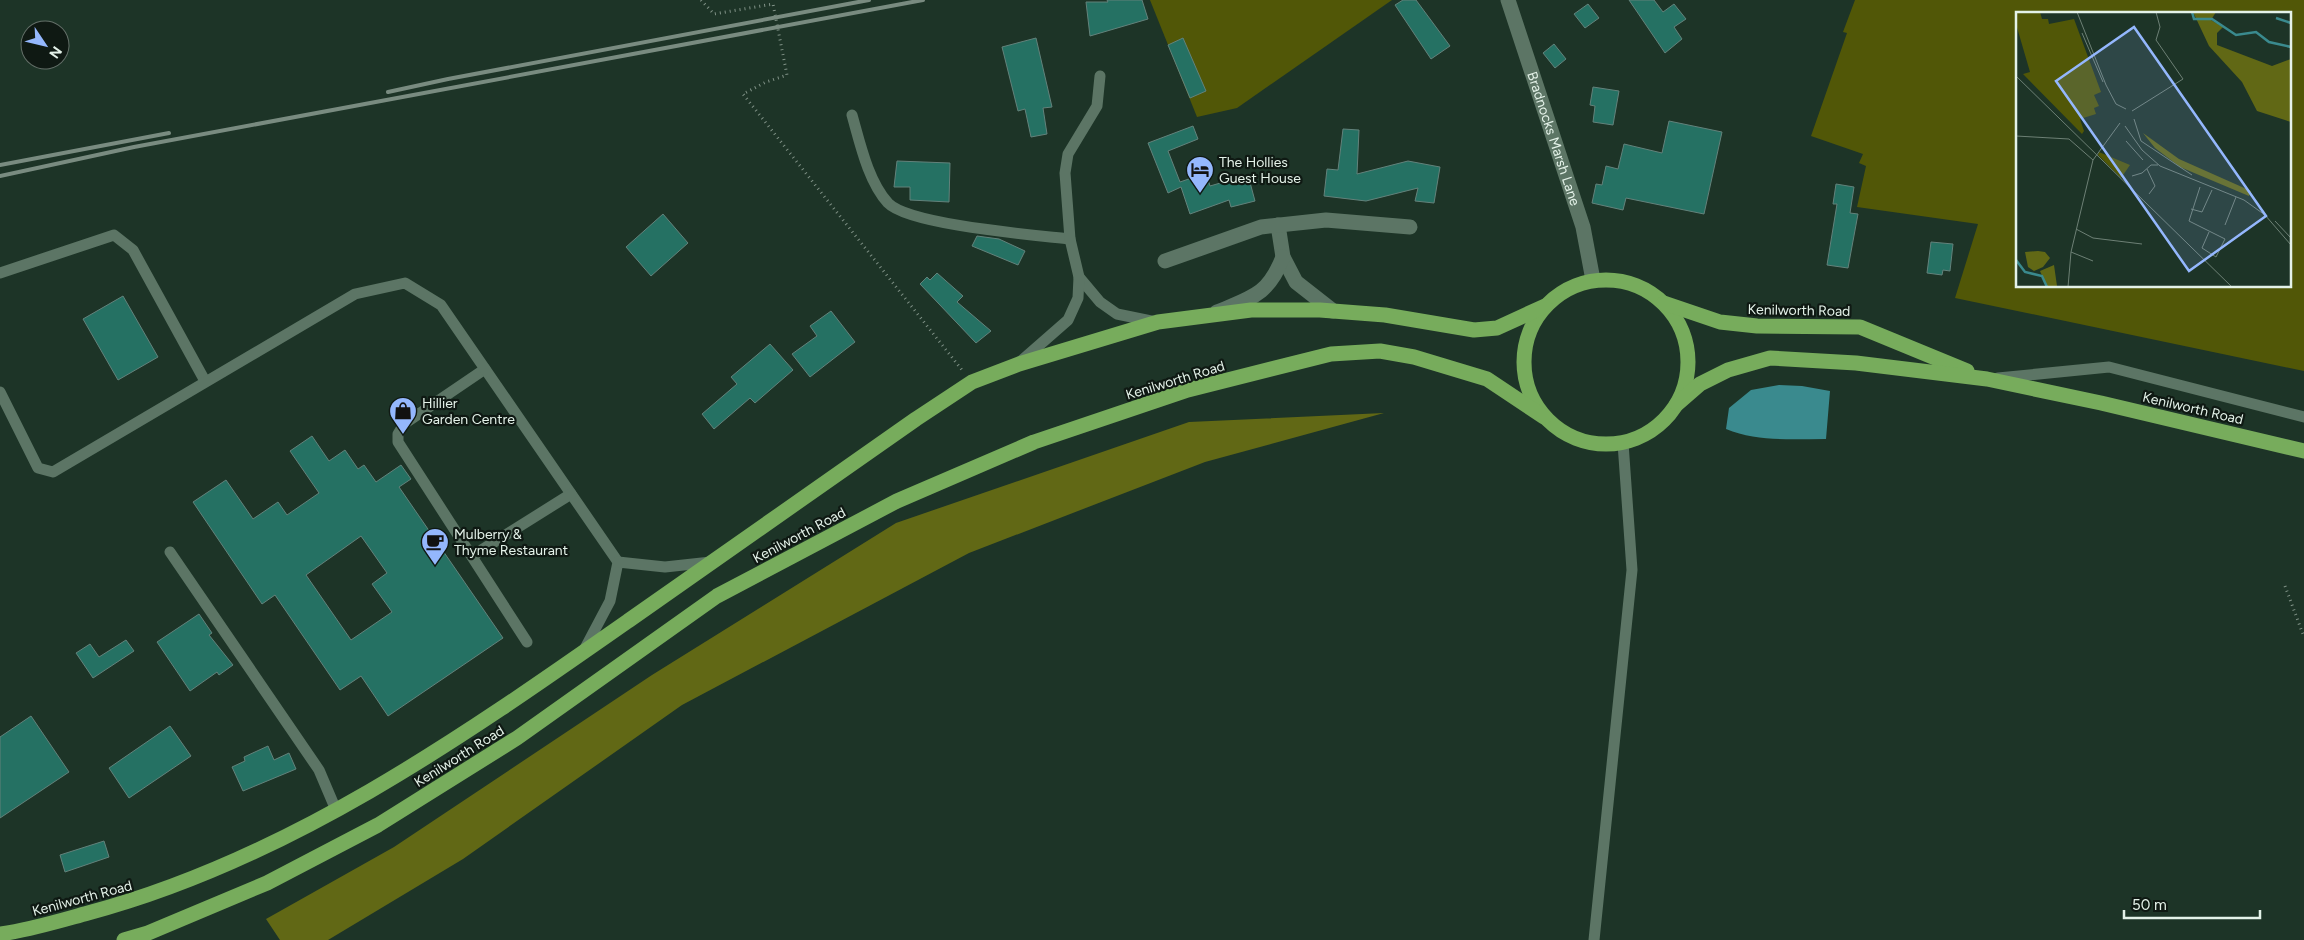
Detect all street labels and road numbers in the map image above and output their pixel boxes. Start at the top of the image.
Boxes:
street label: Bradnocks Marsh Lane [1523,69,1584,208]
street label: Kenilworth Road [1748,301,1850,320]
street label: Kenilworth Road [1124,357,1227,404]
street label: Kenilworth Road [2141,389,2245,428]
street label: Kenilworth Road [750,504,849,567]
street label: Kenilworth Road [411,722,507,791]
street label: Kenilworth Road [30,877,134,920]

